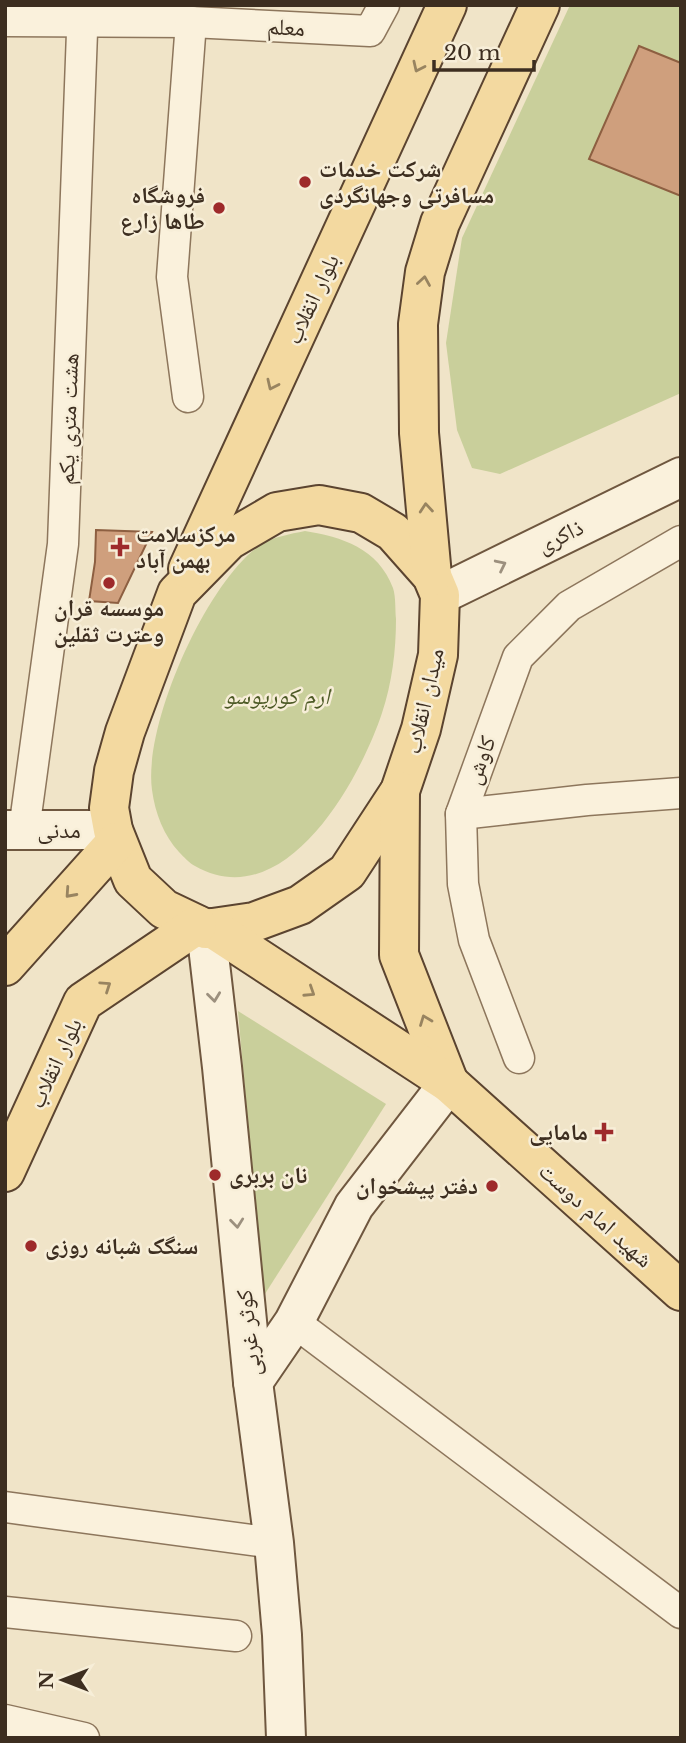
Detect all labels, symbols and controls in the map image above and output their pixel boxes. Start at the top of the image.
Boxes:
street label: معلم [266,12,306,44]
scale bar [434,28,534,72]
text: 20 m [444,40,501,66]
one-way arrow [413,60,427,72]
place label: شرکت خدمات مسافرتی وجهانگردی [319,155,494,209]
marker: شرکت خدمات مسافرتی وجهانگردی [297,174,313,190]
place label: فروشگاه طاها زارع [120,181,205,236]
marker: فروشگاه طاها زارع [211,200,227,216]
street label: بلوار انقلاب [279,250,345,348]
one-way arrow [416,275,431,287]
street label: هشت متری یکم [52,353,86,485]
one-way arrow [266,378,280,390]
one-way arrow [419,502,434,513]
street label: ذاکری [532,513,588,559]
place label: مرکزسلامت بهمن آباد [136,520,236,574]
marker: مرکزسلامت بهمن آباد [110,537,130,557]
one-way arrow [494,559,506,573]
marker: موسسه قران وعترت ثقلین [101,575,117,591]
place label: موسسه قران وعترت ثقلین [54,594,164,648]
street label: میدان انقلاب [398,645,450,757]
park label: ارم کورپوسو [223,682,332,712]
street label: کاوش [458,732,502,788]
street label: مدنی [37,816,81,844]
one-way arrow [66,885,79,898]
one-way arrow [99,982,112,995]
one-way arrow [302,984,315,997]
one-way arrow [206,991,221,1003]
street label: بلوار انقلاب [22,1014,88,1112]
one-way arrow [419,1014,433,1026]
place label: مامایی [529,1118,588,1146]
marker: مامایی [594,1122,614,1142]
street label: شهید امام دوست [532,1157,659,1275]
place label: نان بربری [229,1161,307,1189]
marker: نان بربری [207,1167,223,1183]
place label: دفتر پیشخوان [356,1172,478,1200]
marker: دفتر پیشخوان [484,1178,500,1194]
one-way arrow [229,1218,244,1229]
place label: سنگک شبانه روزی [45,1232,198,1260]
marker: سنگک شبانه روزی [23,1238,39,1254]
street label: کوثر غربی [229,1288,266,1378]
north arrow [28,1645,98,1715]
text: N [35,1671,58,1689]

